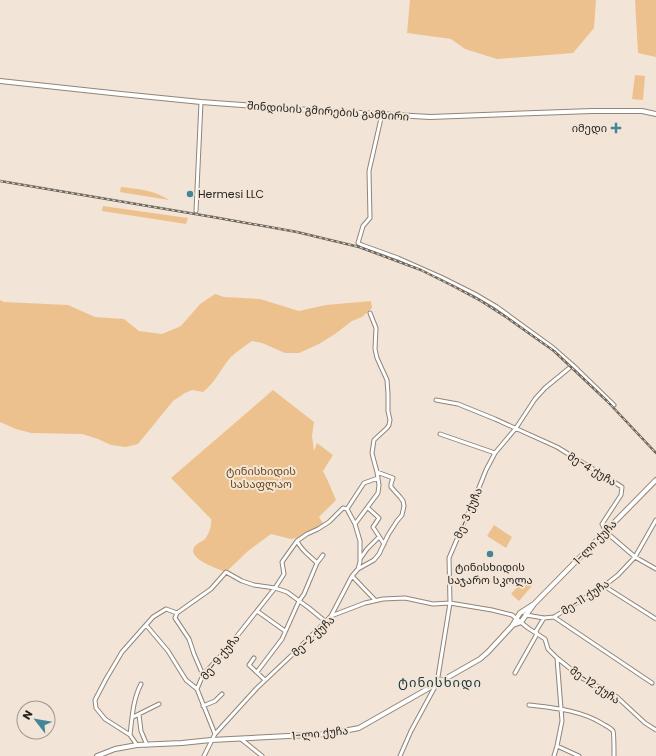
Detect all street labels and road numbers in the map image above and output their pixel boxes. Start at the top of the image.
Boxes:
street label: შინდისის გმირების გამზირი [246,97,410,125]
street label: მე-4 ქუჩა [565,448,619,490]
street label: მე-3 ქუჩა [450,485,486,541]
street label: 1-ლი ქუჩა [570,516,620,568]
street label: მე-11 ქუჩა [558,575,612,619]
street label: მე-2 ქუჩა [288,612,338,660]
street label: მე-9 ქუჩა [197,631,243,683]
street label: მე-12 ქუჩა [567,662,623,708]
street label: 1-ლი ქუჩა [291,722,349,744]

